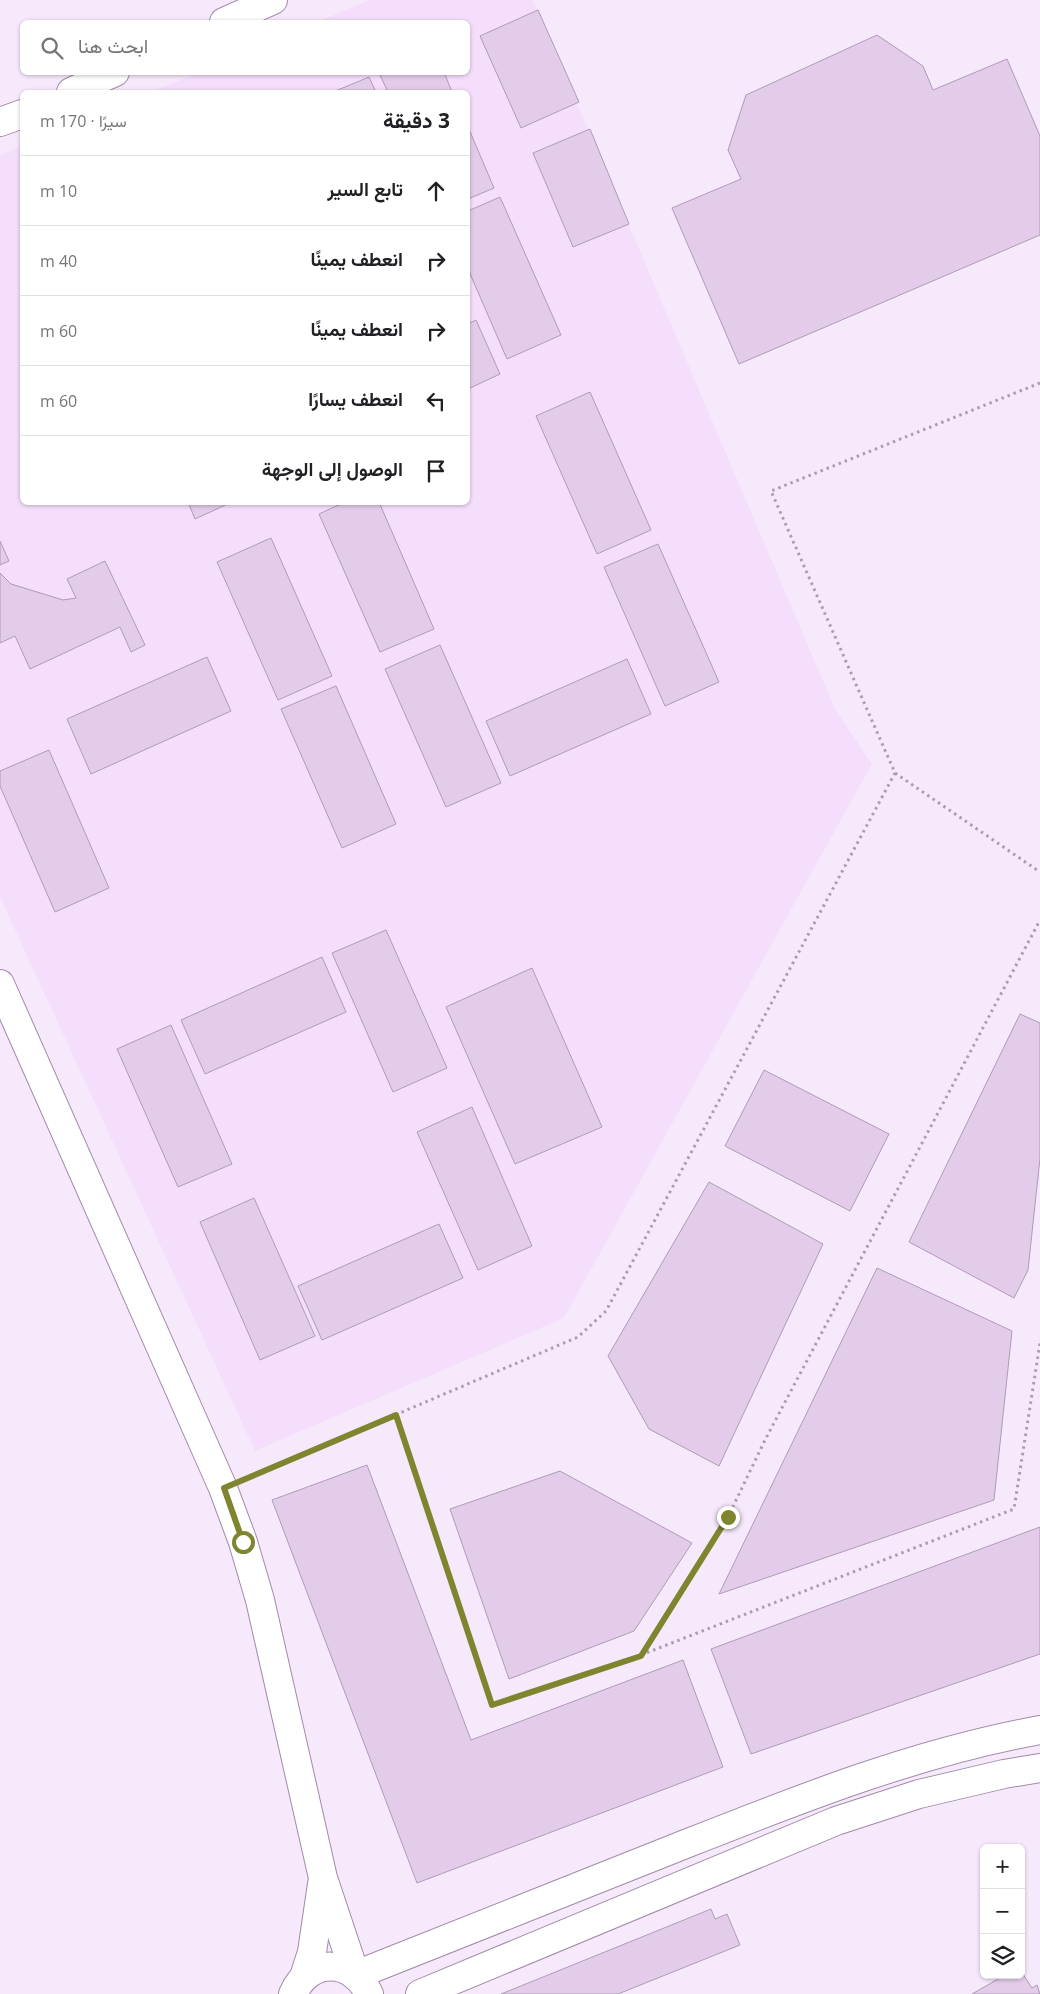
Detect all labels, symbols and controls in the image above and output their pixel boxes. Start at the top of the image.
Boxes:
search box [20,20,470,75]
text: ابحث هنا [78,33,148,59]
icon: search [38,34,66,62]
text: 3 دقيقة [383,106,450,134]
text: سيرًا · 170 m [40,110,127,132]
text: تابع السير [327,176,403,202]
icon: ahead [422,177,450,205]
text: 10 m [40,180,77,202]
text: انعطف يمينًا [310,246,403,272]
icon: right [422,247,450,275]
text: 40 m [40,250,77,272]
text: انعطف يمينًا [310,316,403,342]
icon: right [422,317,450,345]
text: 60 m [40,320,77,342]
text: انعطف يسارًا [308,386,403,412]
icon: left [422,387,450,415]
text: 60 m [40,390,77,412]
text: الوصول إلى الوجهة [262,456,403,482]
icon: arrive [422,457,450,485]
route end [717,1506,740,1529]
route start [232,1531,255,1554]
map controls [980,1844,1025,1979]
button: + [980,1844,1025,1889]
button: − [980,1889,1025,1934]
button: layers [980,1934,1025,1979]

